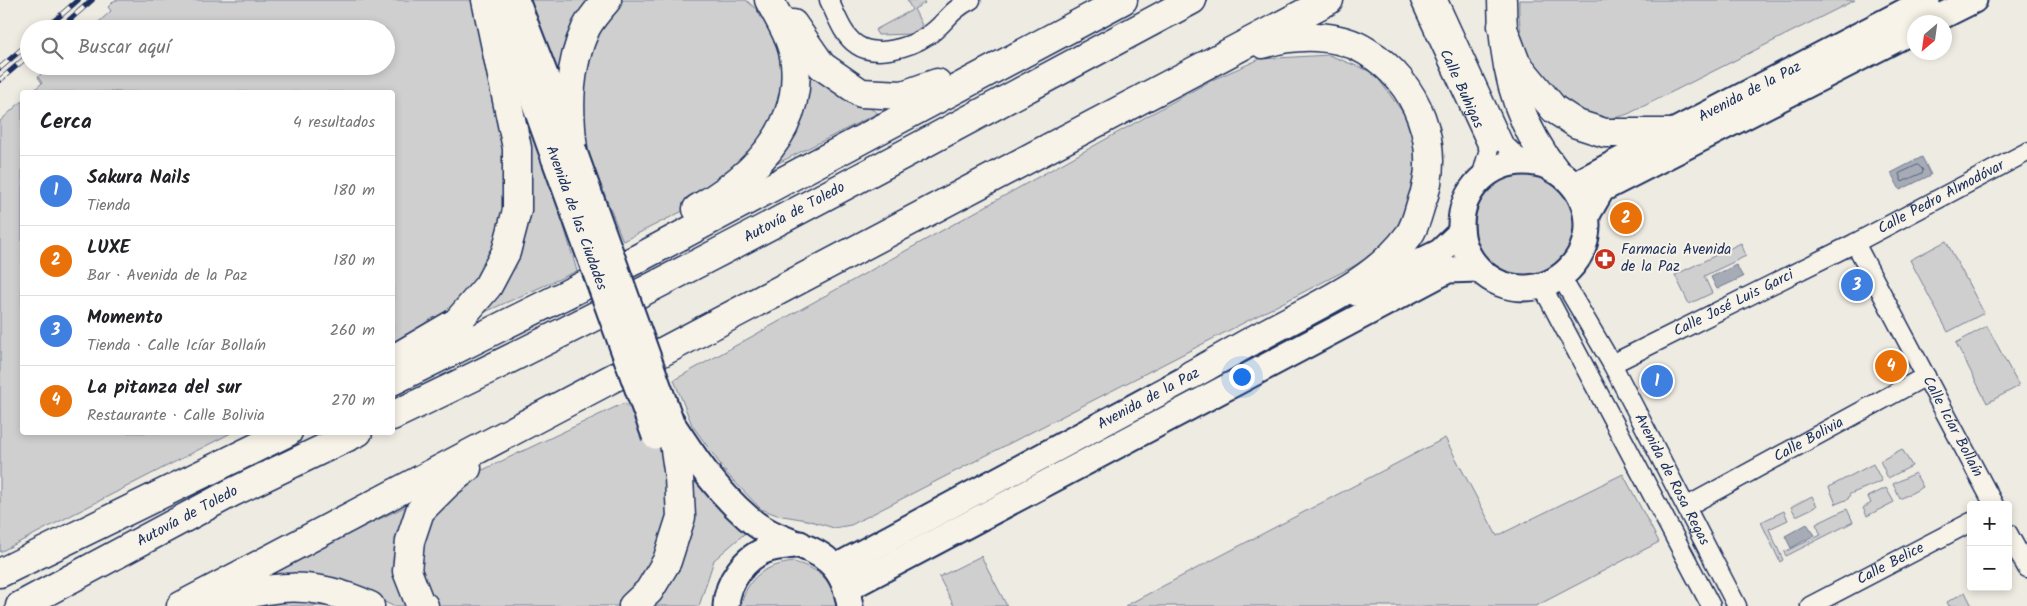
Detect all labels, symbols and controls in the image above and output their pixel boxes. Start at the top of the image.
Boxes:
north arrow [1907,15,1952,60]
search box [20,20,395,75]
text: Buscar aquí [78,33,170,63]
icon: search [38,34,66,62]
street label: Calle Buhigas [1432,45,1490,133]
street label: Avenida de la Paz [1694,55,1806,129]
text: Cerca [40,106,92,139]
text: 4 resultados [293,110,375,135]
street label: Avenida de las Ciudades [539,142,614,294]
street label: Calle Pedro Almodóvar [1873,153,2010,241]
text: Sakura Nails [87,163,190,193]
street label: Autovía de Toledo [739,176,850,249]
text: 1 [54,178,58,203]
text: 180 m [333,178,375,203]
text: Tienda [87,193,131,218]
pin: 2 [1610,199,1642,237]
text: LUXE [87,233,130,263]
place label: Farmacia Avenida de la Paz [1621,238,1731,279]
pharmacy icon: Farmacia Avenida de la Paz [1593,247,1617,271]
text: 2 [51,248,61,273]
text: 180 m [333,248,375,273]
text: Bar · Avenida de la Paz [87,263,247,288]
street label: Calle José Luis Garci [1669,263,1799,344]
pin: 3 [1841,266,1873,304]
text: Momento [87,303,163,333]
text: 3 [52,318,60,343]
text: 260 m [330,318,375,343]
text: Tienda · Calle Icíar Bollaín [87,333,266,358]
pin: 4 [1875,347,1907,385]
street label: Avenida de la Paz [1093,361,1205,436]
pin: 1 [1641,362,1673,400]
your location [1229,364,1255,390]
street label: Calle Icíar Bollaín [1916,372,1989,482]
text: La pitanza del sur [87,373,241,403]
text: 4 [52,388,60,413]
text: 270 m [331,388,375,413]
text: Restaurante · Calle Bolivia [87,403,265,428]
street label: Avenida de Rosa Regas [1628,409,1716,550]
street label: Calle Bolivia [1769,411,1848,469]
street label: Autovía de Toledo [133,479,242,553]
map controls [1967,501,2012,591]
button: + [1967,501,2012,546]
street label: Calle Belice [1853,536,1929,591]
button: − [1967,546,2012,591]

